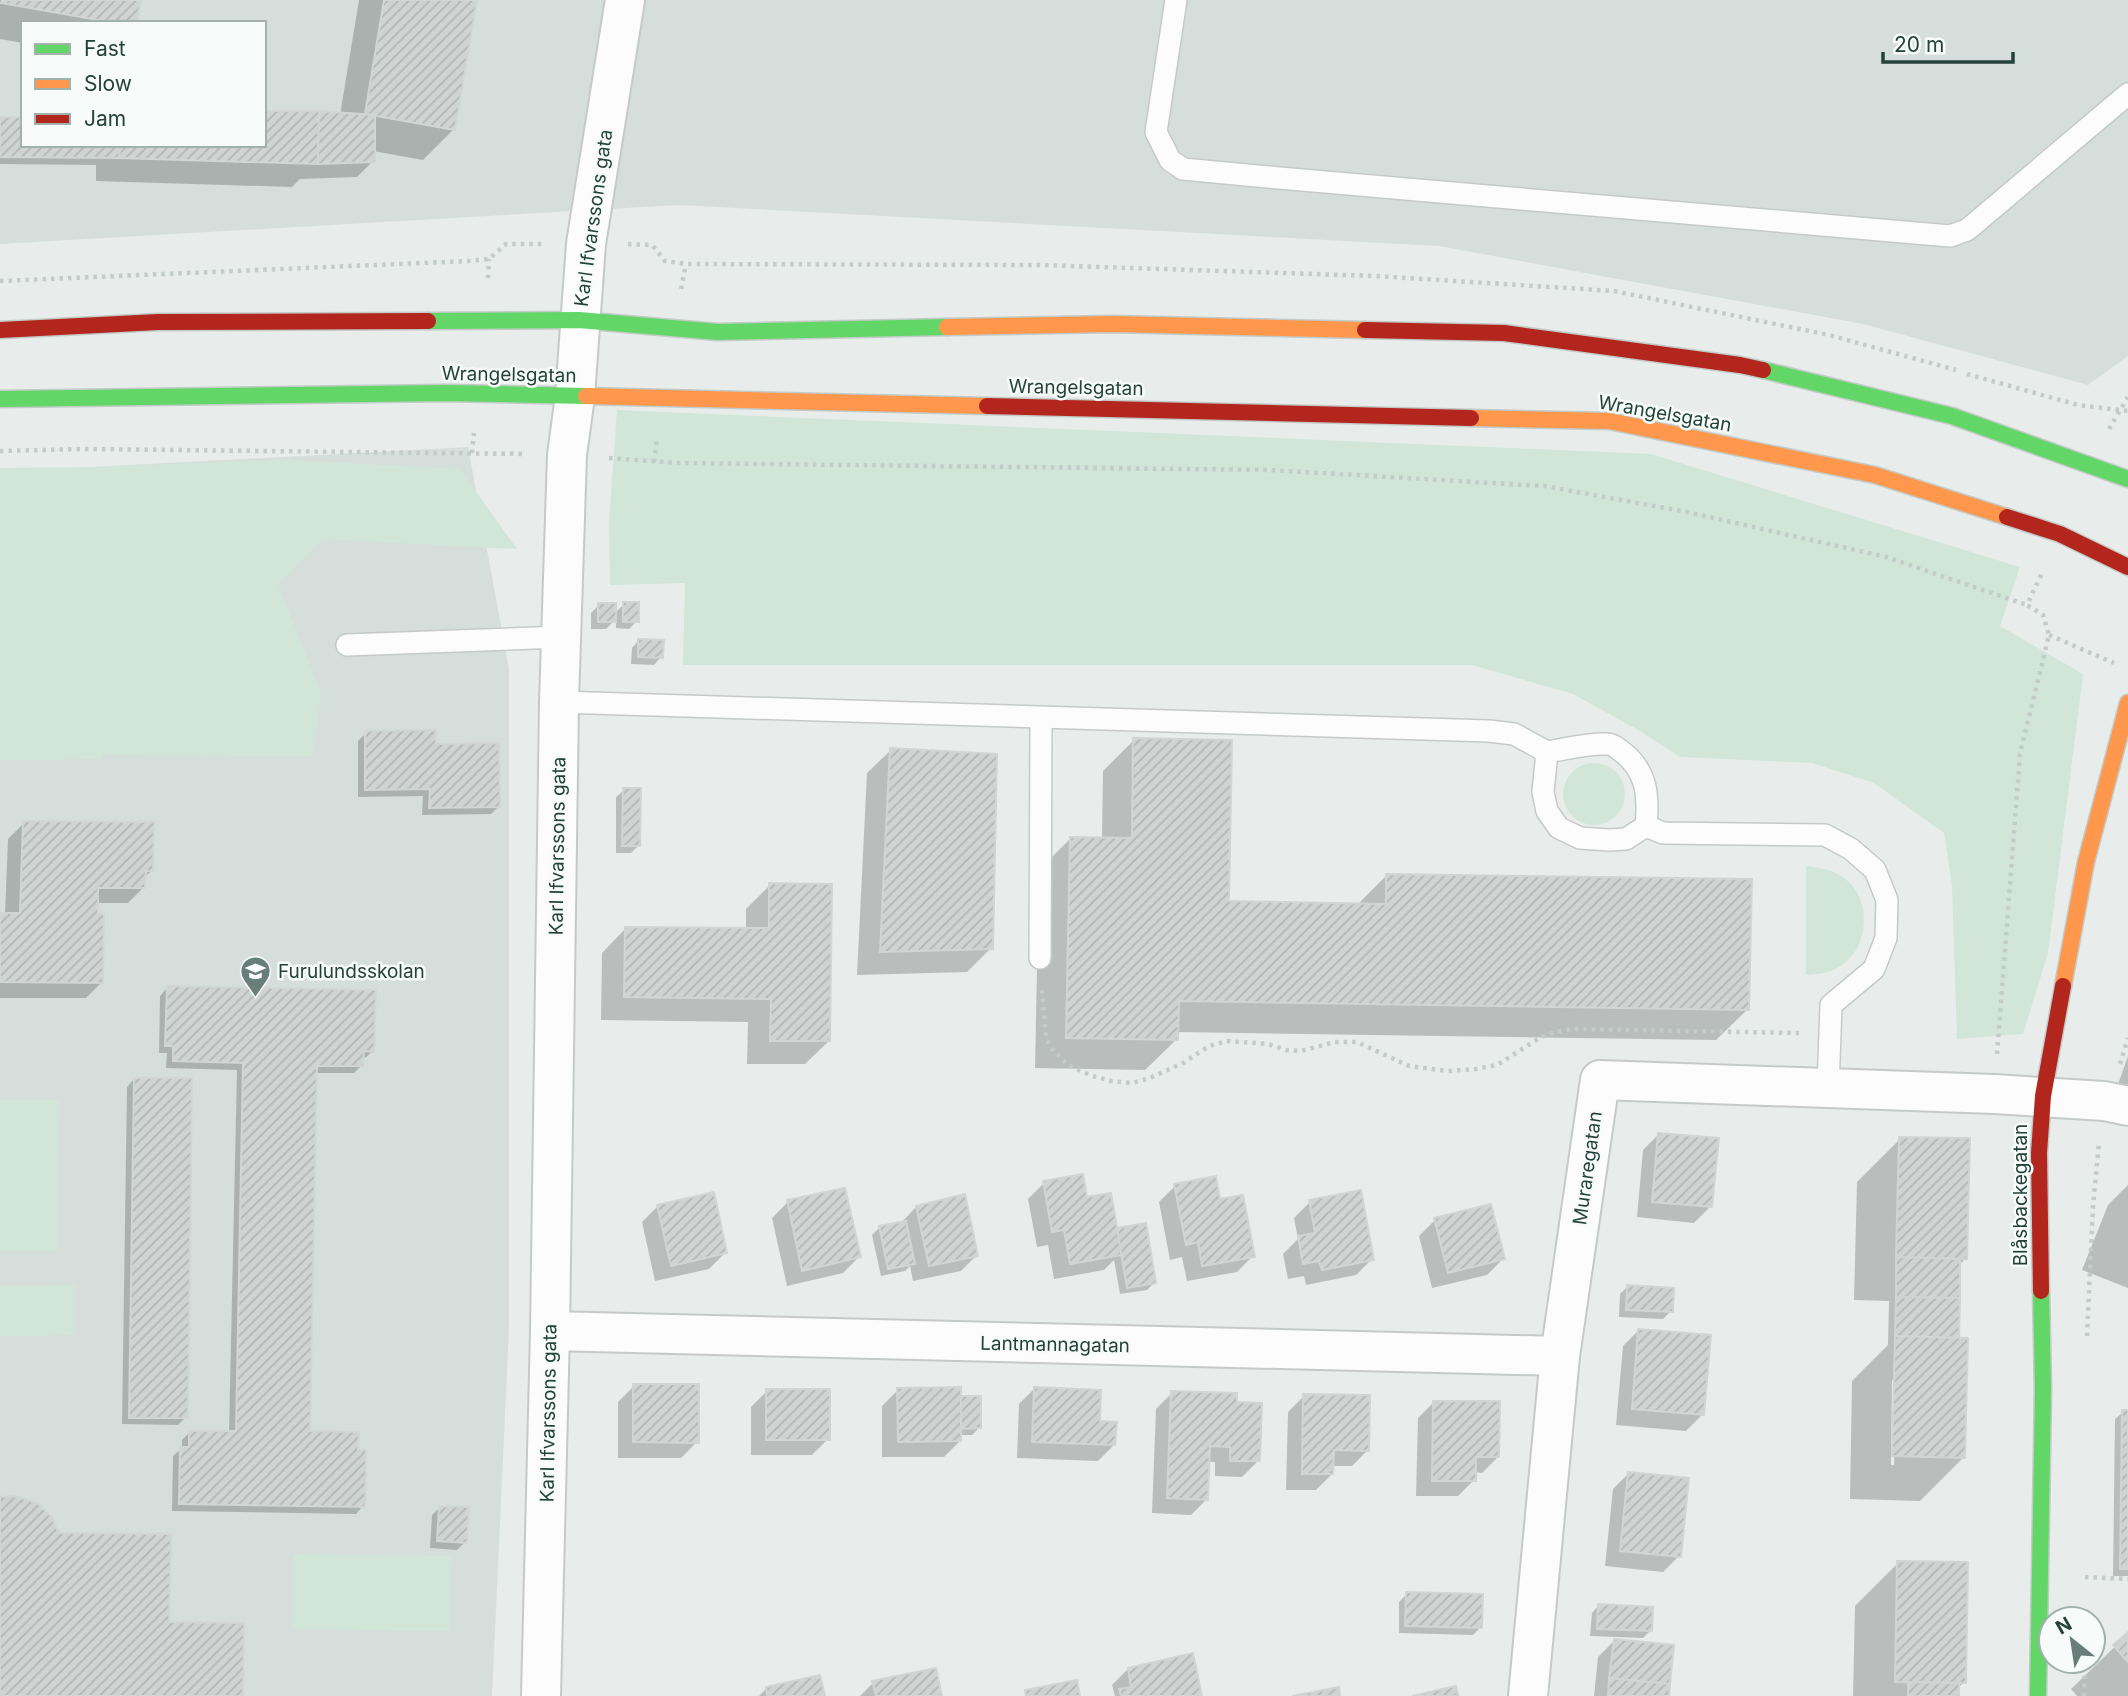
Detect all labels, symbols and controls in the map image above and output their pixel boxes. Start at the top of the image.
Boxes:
legend [21,21,266,147]
scale bar [1883,21,2012,65]
text: 20 m [1894,32,1944,57]
text: Fast [84,36,126,61]
text: Slow [84,71,132,96]
text: Jam [84,106,126,131]
street label: Karl Ifvarssons gata [570,128,617,308]
street label: Wrangelsgatan [441,362,577,387]
street label: Wrangelsgatan [1008,375,1144,400]
street label: Wrangelsgatan [1596,390,1733,437]
street label: Karl Ifvarssons gata [544,756,571,936]
school or university icon: Furulundsskolan [238,954,272,998]
place label: Furulundsskolan [278,960,425,983]
street label: Muraregatan [1568,1110,1607,1226]
street label: Blåsbackegatan [2009,1124,2032,1266]
street label: Karl Ifvarssons gata [535,1323,562,1503]
street label: Lantmannagatan [980,1332,1130,1357]
north arrow [2037,1605,2107,1675]
text: N [2052,1612,2076,1639]

